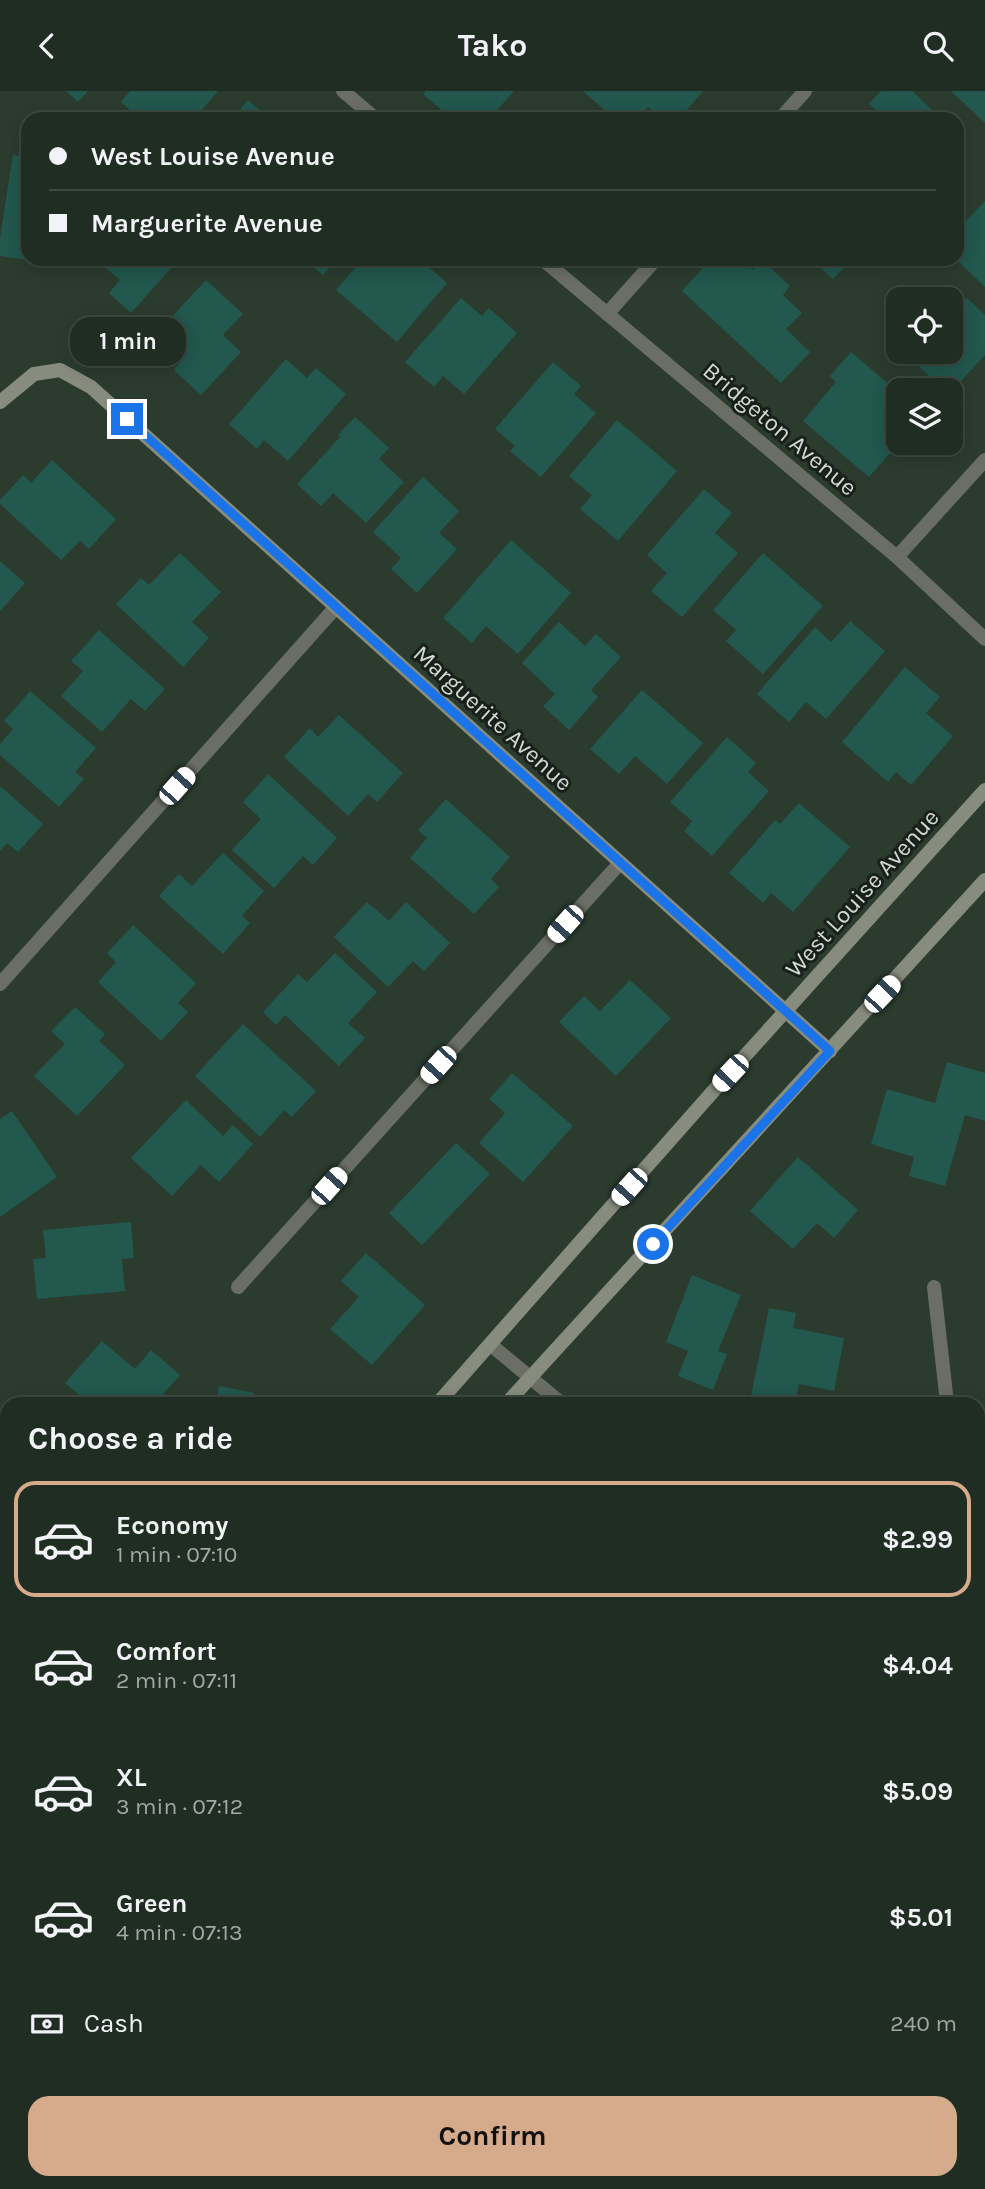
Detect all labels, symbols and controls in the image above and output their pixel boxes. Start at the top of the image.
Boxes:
icon: back [28,27,66,65]
text: Tako [458,27,527,64]
icon: search [919,27,957,65]
text: West Louise Avenue [91,141,335,172]
text: Marguerite Avenue [91,208,323,239]
map controls [886,287,963,455]
button: locate [886,287,963,364]
callout: 1 min [69,317,185,367]
text: 1 min [99,328,157,355]
street label: Bridgeton Avenue [697,357,863,501]
button: layers [886,378,963,455]
route end [111,403,143,435]
street label: Marguerite Avenue [408,639,578,797]
car [156,763,199,809]
street label: West Louise Avenue [779,803,945,983]
car [544,901,587,947]
car [860,971,905,1017]
car [417,1042,460,1088]
car [708,1050,753,1096]
car [308,1163,351,1209]
car [608,1164,651,1210]
route start [637,1228,669,1260]
text: Choose a ride [28,1420,233,1457]
icon: car [32,1508,95,1571]
text: Economy [116,1510,228,1541]
text: $2.99 [882,1524,953,1555]
text: 1 min · 07:10 [116,1541,237,1568]
icon: car [32,1634,95,1697]
text: Comfort [116,1636,217,1667]
text: $4.04 [882,1650,953,1681]
text: 2 min · 07:11 [116,1667,237,1694]
icon: car [32,1760,95,1823]
text: XL [116,1762,147,1793]
text: $5.09 [882,1776,953,1807]
text: 3 min · 07:12 [116,1793,243,1820]
icon: car [32,1886,95,1949]
text: Green [116,1888,188,1919]
text: $5.01 [889,1902,953,1933]
text: 4 min · 07:13 [116,1919,243,1946]
icon: cash [28,2005,66,2043]
text: Cash [84,2008,144,2039]
text: 240 m [890,2010,957,2037]
button: Confirm [28,2096,957,2176]

